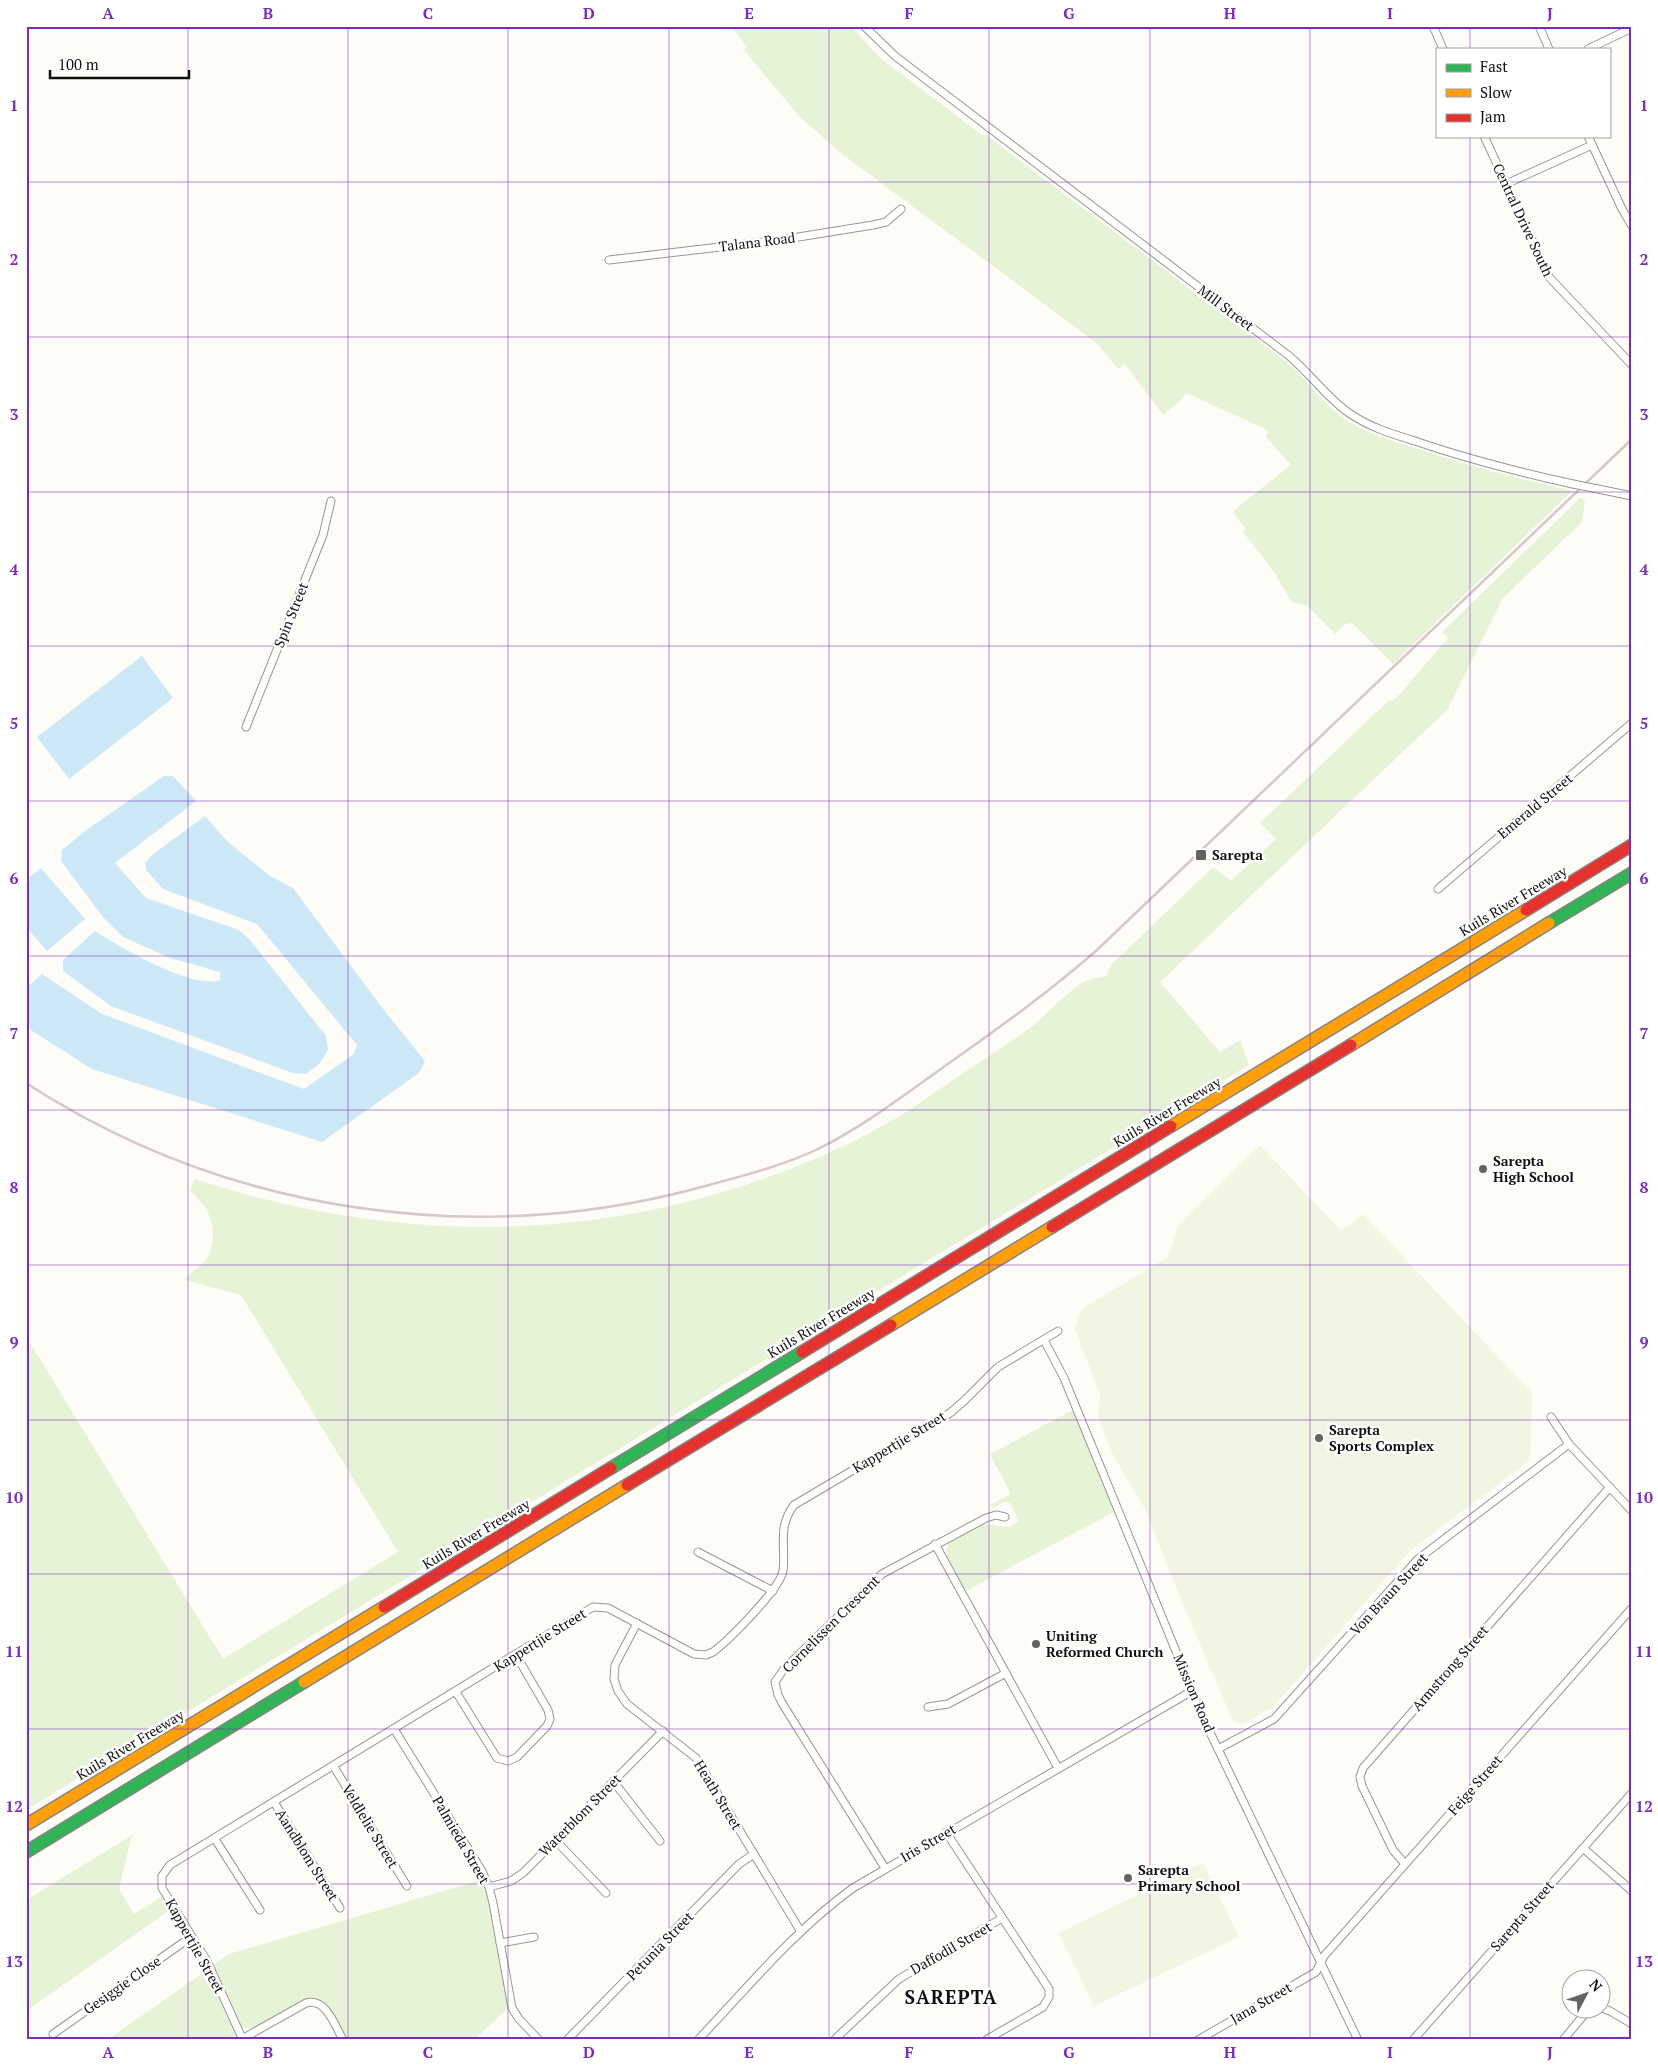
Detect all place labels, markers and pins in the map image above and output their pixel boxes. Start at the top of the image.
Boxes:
place label: Sarepta [1212,845,1263,864]
marker: Sarepta [1194,848,1208,862]
place label: Sarepta High School [1493,1151,1574,1186]
marker: Sarepta High School [1477,1163,1489,1175]
place label: Sarepta Sports Complex [1329,1420,1434,1455]
marker: Sarepta Sports Complex [1313,1432,1325,1444]
place label: Uniting Reformed Church [1046,1626,1164,1661]
marker: Uniting Reformed Church [1030,1638,1042,1650]
place label: Sarepta Primary School [1138,1860,1241,1895]
marker: Sarepta Primary School [1122,1872,1134,1884]

